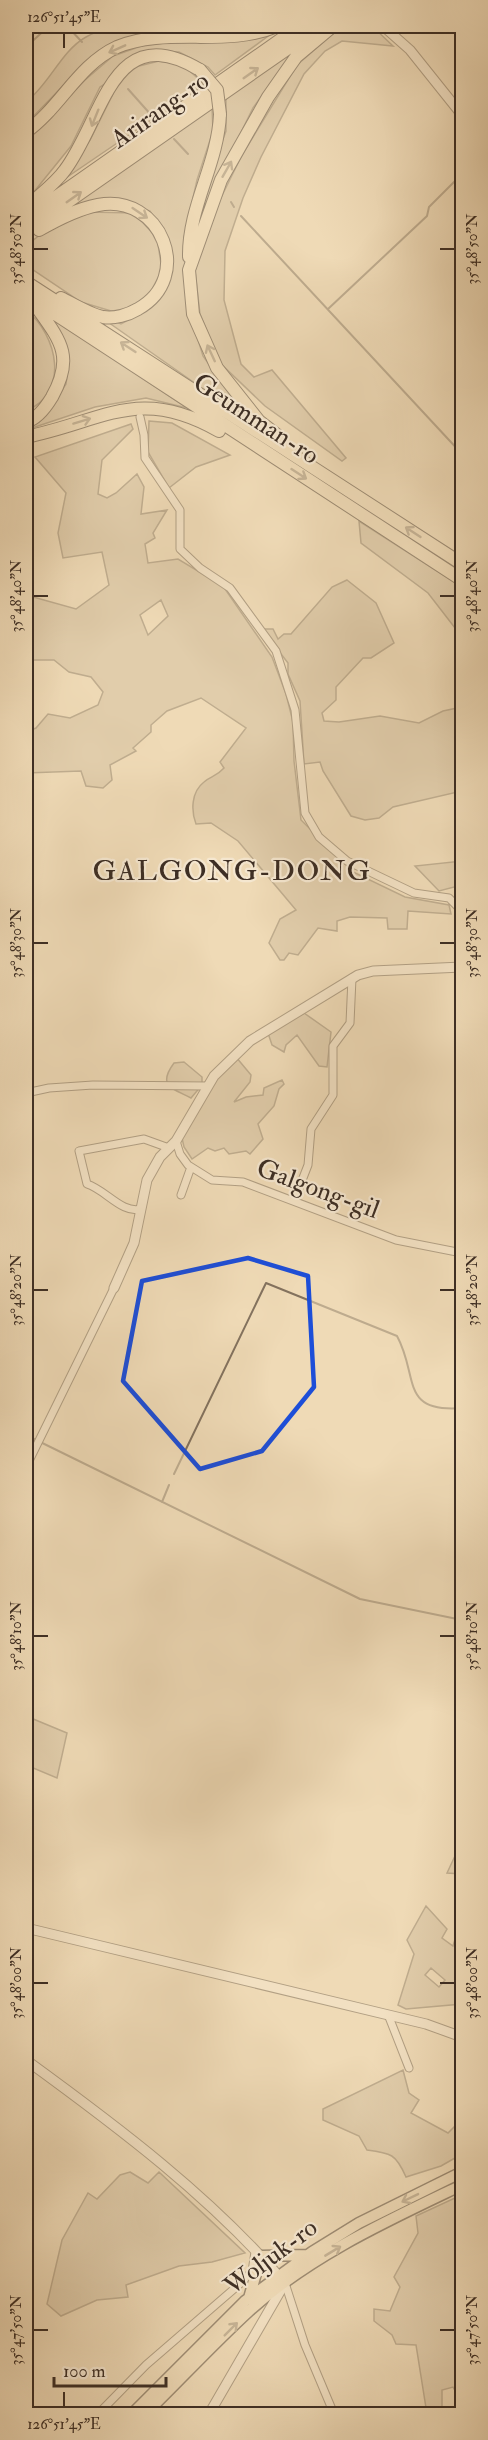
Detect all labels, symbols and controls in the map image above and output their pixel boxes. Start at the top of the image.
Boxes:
text: 126°51'45"E [27,8,101,27]
one-way arrow [108,44,126,56]
street label: Arirang-ro [104,65,215,156]
one-way arrow [243,67,259,79]
one-way arrow [89,109,100,127]
one-way arrow [221,161,233,178]
one-way arrow [65,191,82,203]
one-way arrow [131,207,147,219]
text: 35°48'50"N [7,213,26,284]
text: 35°48'50"N [463,213,482,284]
one-way arrow [120,341,137,353]
one-way arrow [204,345,216,363]
street label: Geumman-ro [187,366,325,472]
one-way arrow [72,415,91,426]
one-way arrow [291,468,307,480]
one-way arrow [406,526,422,538]
text: 35°48'40"N [7,559,26,632]
text: 35°48'40"N [463,559,482,632]
district label: GALGONG-DONG [93,854,371,889]
text: 35°48'30"N [7,907,26,978]
text: 35°48'30"N [463,907,482,978]
street label: Galgong-gil [252,1152,384,1226]
text: 35°48'20"N [7,1253,26,1326]
text: 35°48'20"N [463,1253,482,1326]
text: 35°48'10"N [7,1601,26,1671]
text: 35°48'10"N [463,1601,482,1671]
text: 35°48'00"N [7,1946,26,2019]
text: 35°48'00"N [463,1946,482,2019]
one-way arrow [401,2192,419,2204]
street label: Woljuk-ro [217,2212,324,2303]
one-way arrow [324,2245,341,2257]
text: 35°47'50"N [7,2294,26,2365]
text: 35°47'50"N [463,2294,482,2365]
one-way arrow [224,2321,239,2336]
scale bar [54,2350,166,2388]
text: 100 m [63,2360,106,2383]
text: 126°51'45"E [27,2415,101,2434]

